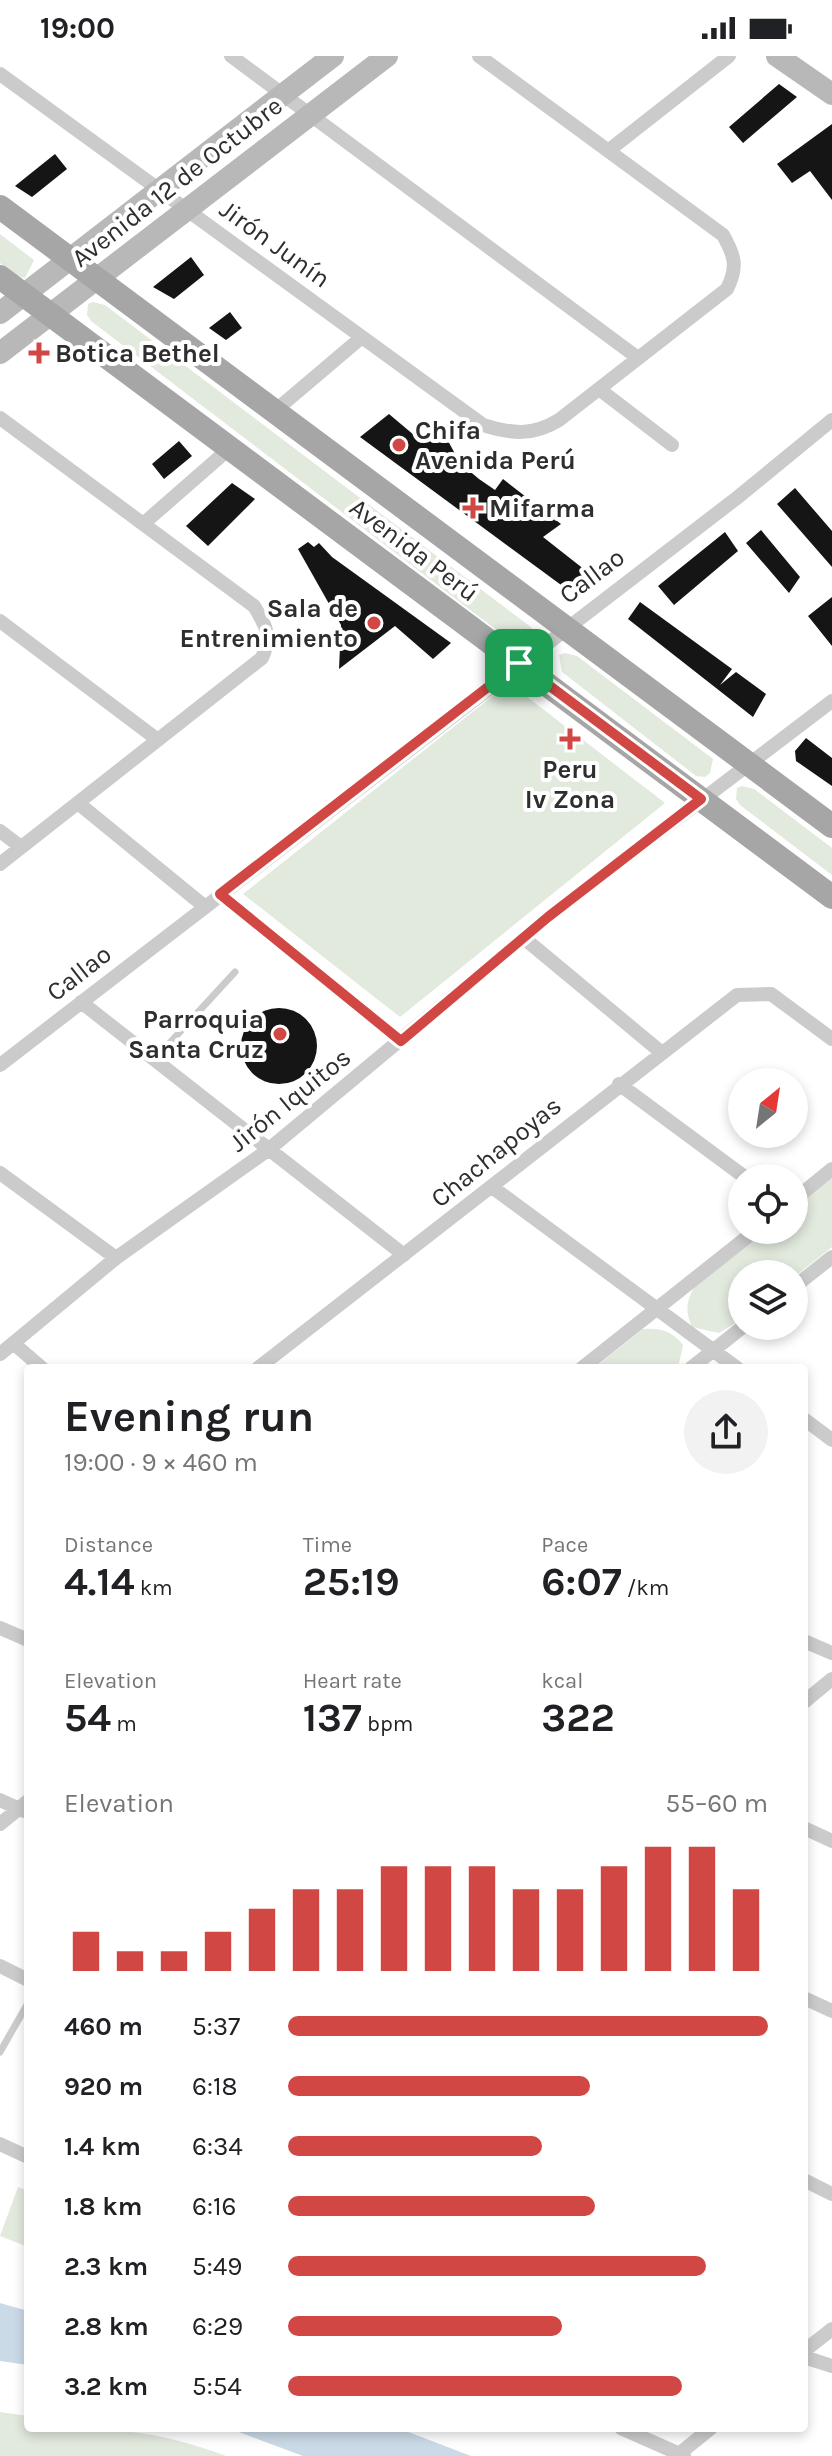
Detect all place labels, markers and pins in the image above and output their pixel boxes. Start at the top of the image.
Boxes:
place label: Botica Bethel [55,338,220,369]
marker: Botica Bethel [30,344,48,362]
place label: Chifa Avenida Perú [415,415,576,476]
marker: Chifa Avenida Perú [390,436,408,454]
place label: Mifarma [489,493,595,524]
marker: Mifarma [464,499,482,517]
place label: Sala de Entrenimiento [179,593,358,654]
marker: Sala de Entrenimiento [365,614,383,632]
pin [485,629,553,697]
marker: Peru Iv Zona [559,728,581,750]
place label: Peru Iv Zona [525,754,615,815]
place label: Parroquia Santa Cruz [128,1004,264,1065]
marker: Parroquia Santa Cruz [271,1025,289,1043]

